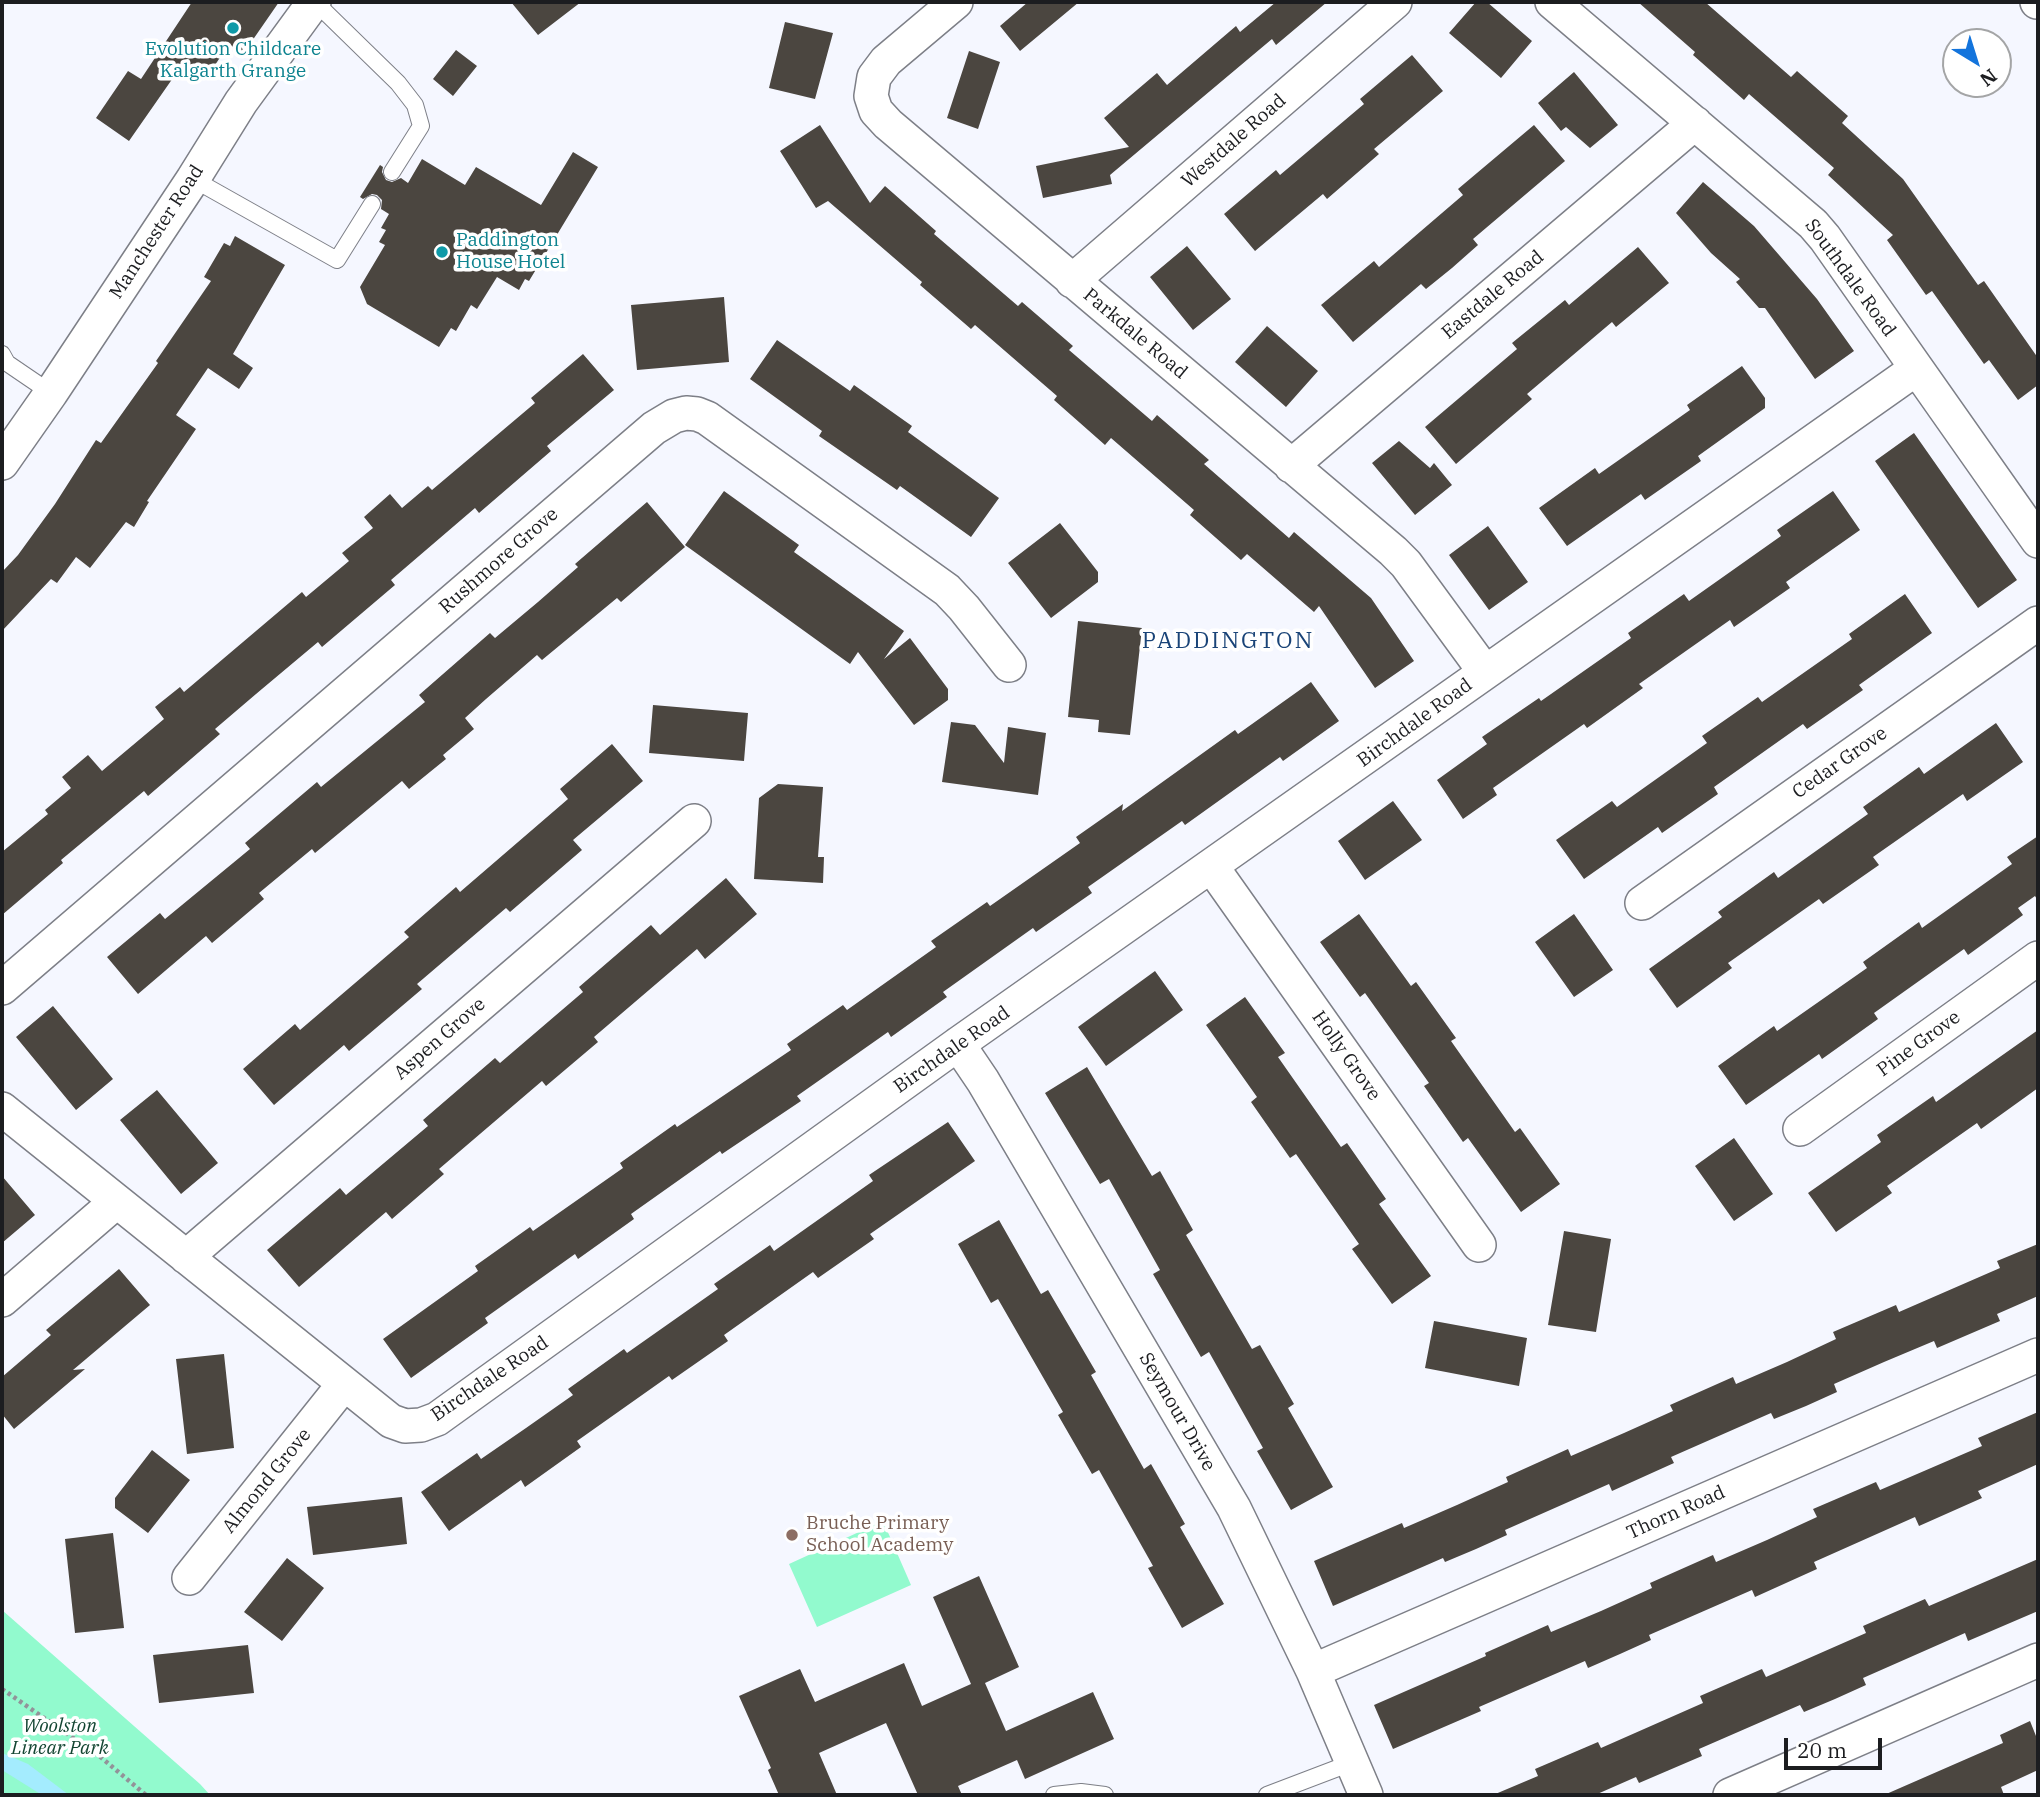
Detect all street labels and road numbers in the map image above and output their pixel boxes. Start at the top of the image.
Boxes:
street label: Westdale Road [1177,89,1291,193]
street label: Manchester Road [105,161,209,303]
street label: Southdale Road [1800,215,1900,341]
street label: Eastdale Road [1437,246,1549,344]
street label: Parkdale Road [1078,284,1192,384]
street label: Rushmore Grove [435,503,563,619]
street label: Birchdale Road [1353,674,1477,772]
street label: Cedar Grove [1788,722,1892,804]
street label: Aspen Grove [390,993,490,1085]
street label: Birchdale Road [890,1002,1014,1098]
street label: Pine Grove [1873,1006,1965,1082]
street label: Holly Grove [1307,1007,1385,1105]
street label: Birchdale Road [427,1331,553,1427]
street label: Seymour Drive [1134,1349,1220,1475]
street label: Almond Grove [218,1424,316,1538]
street label: Thorn Road [1623,1481,1729,1545]

